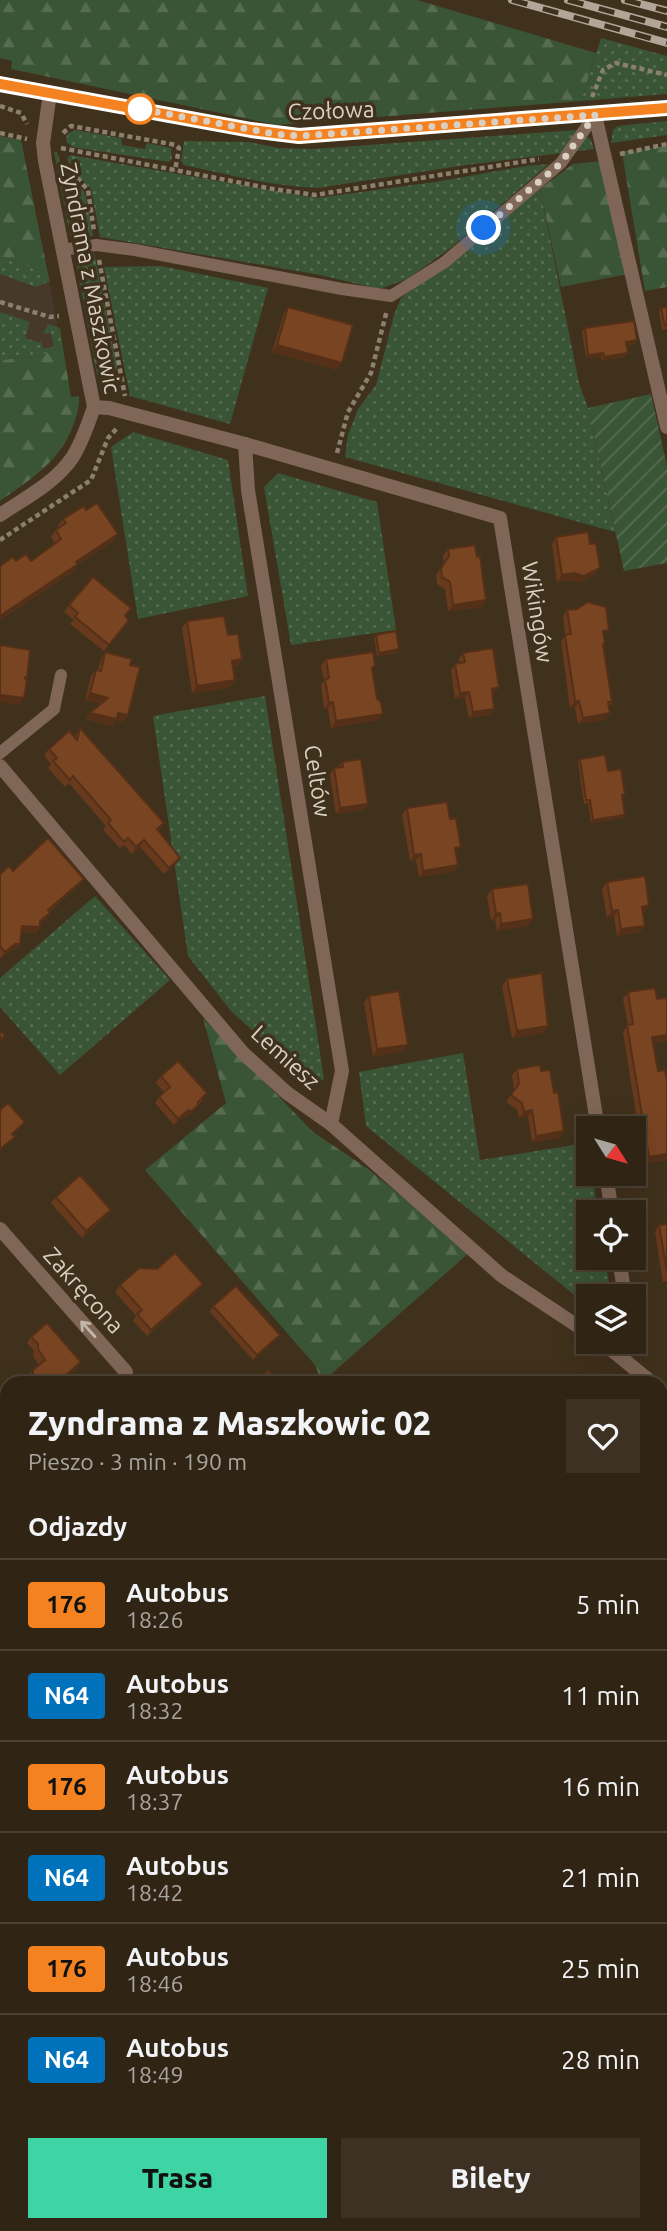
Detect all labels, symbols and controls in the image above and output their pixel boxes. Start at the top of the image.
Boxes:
unlabelled marker [125,94,155,124]
street label: Czołowa [287,96,375,124]
street label: Zyndrama z Maszkowic [56,160,126,396]
your location [466,210,501,245]
street label: Wikingów [518,560,558,665]
street label: Celtów [300,743,336,819]
street label: Lemiesz [247,1020,325,1094]
north arrow [576,1116,646,1186]
map controls [576,1116,646,1354]
button: locate [576,1200,646,1270]
street label: Zakręcona [39,1242,129,1338]
button: layers [576,1284,646,1354]
one-way arrow [80,1320,96,1338]
button: heart [566,1399,640,1473]
text: Zyndrama z Maszkowic 02 [28,1404,431,1441]
text: Pieszo · 3 min · 190 m [28,1449,247,1474]
text: Odjazdy [28,1512,127,1541]
text: Autobus [126,1578,229,1607]
text: 5 min [576,1590,640,1619]
text: 176 [46,1591,87,1618]
text: 18:26 [126,1607,184,1632]
text: Autobus [126,1669,229,1698]
text: 11 min [561,1681,640,1710]
text: N64 [44,1682,89,1709]
text: 18:32 [126,1698,184,1723]
text: Autobus [126,1760,229,1789]
text: 16 min [561,1772,640,1801]
text: 176 [46,1773,87,1800]
text: 18:37 [126,1789,184,1814]
text: Autobus [126,1851,229,1880]
text: 21 min [561,1863,640,1892]
text: N64 [44,1864,89,1891]
text: 18:42 [126,1880,184,1905]
text: Autobus [126,1942,229,1971]
text: 25 min [561,1954,640,1983]
text: 176 [46,1955,87,1982]
text: 18:46 [126,1971,184,1996]
text: Autobus [126,2033,229,2062]
text: 28 min [561,2045,640,2074]
text: N64 [44,2046,89,2073]
text: 18:49 [126,2062,184,2087]
button: Trasa [28,2138,327,2218]
button: Bilety [341,2138,640,2218]

